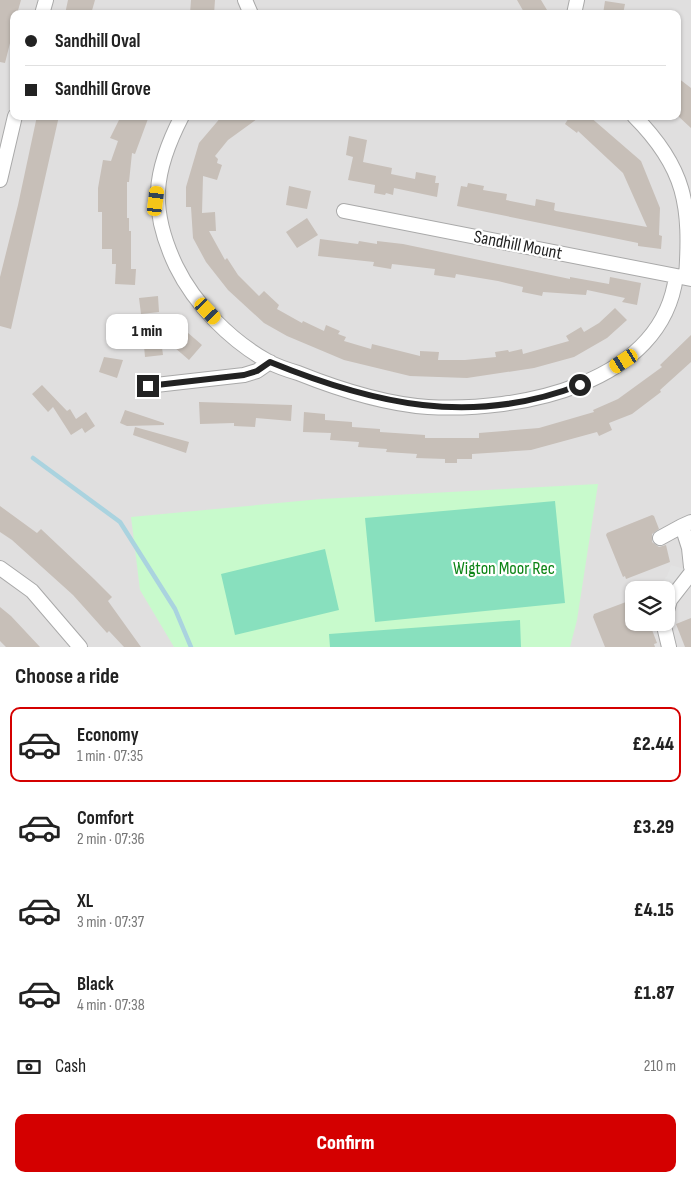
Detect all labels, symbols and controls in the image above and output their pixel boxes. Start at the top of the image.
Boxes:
text: Sandhill Oval [55,30,140,53]
text: Sandhill Grove [55,78,151,101]
car [146,185,165,217]
street label: Sandhill Mount [472,226,564,264]
car [192,295,223,327]
callout: 1 min [107,314,189,348]
text: 1 min [132,322,162,341]
car [607,347,640,375]
route start [569,374,591,396]
route end [137,375,159,397]
park label: Wigton Moor Rec [453,558,555,579]
map controls [625,581,675,631]
button: layers [625,581,675,631]
text: Choose a ride [15,663,119,690]
icon: car [17,722,62,767]
text: Economy [77,724,139,747]
text: £2.44 [632,733,674,756]
text: 1 min · 07:35 [77,747,143,766]
icon: car [17,805,62,850]
text: Comfort [77,807,134,830]
text: £3.29 [633,816,674,839]
text: 2 min · 07:36 [77,830,145,849]
icon: car [17,888,62,933]
text: XL [77,890,93,913]
text: £4.15 [634,899,674,922]
text: 3 min · 07:37 [77,913,144,932]
icon: car [17,971,62,1016]
text: Black [77,973,114,996]
text: £1.87 [634,982,674,1005]
text: 4 min · 07:38 [77,996,145,1015]
icon: cash [15,1053,43,1081]
text: Cash [55,1055,86,1078]
text: 210 m [644,1057,676,1076]
button: Confirm [15,1114,676,1172]

